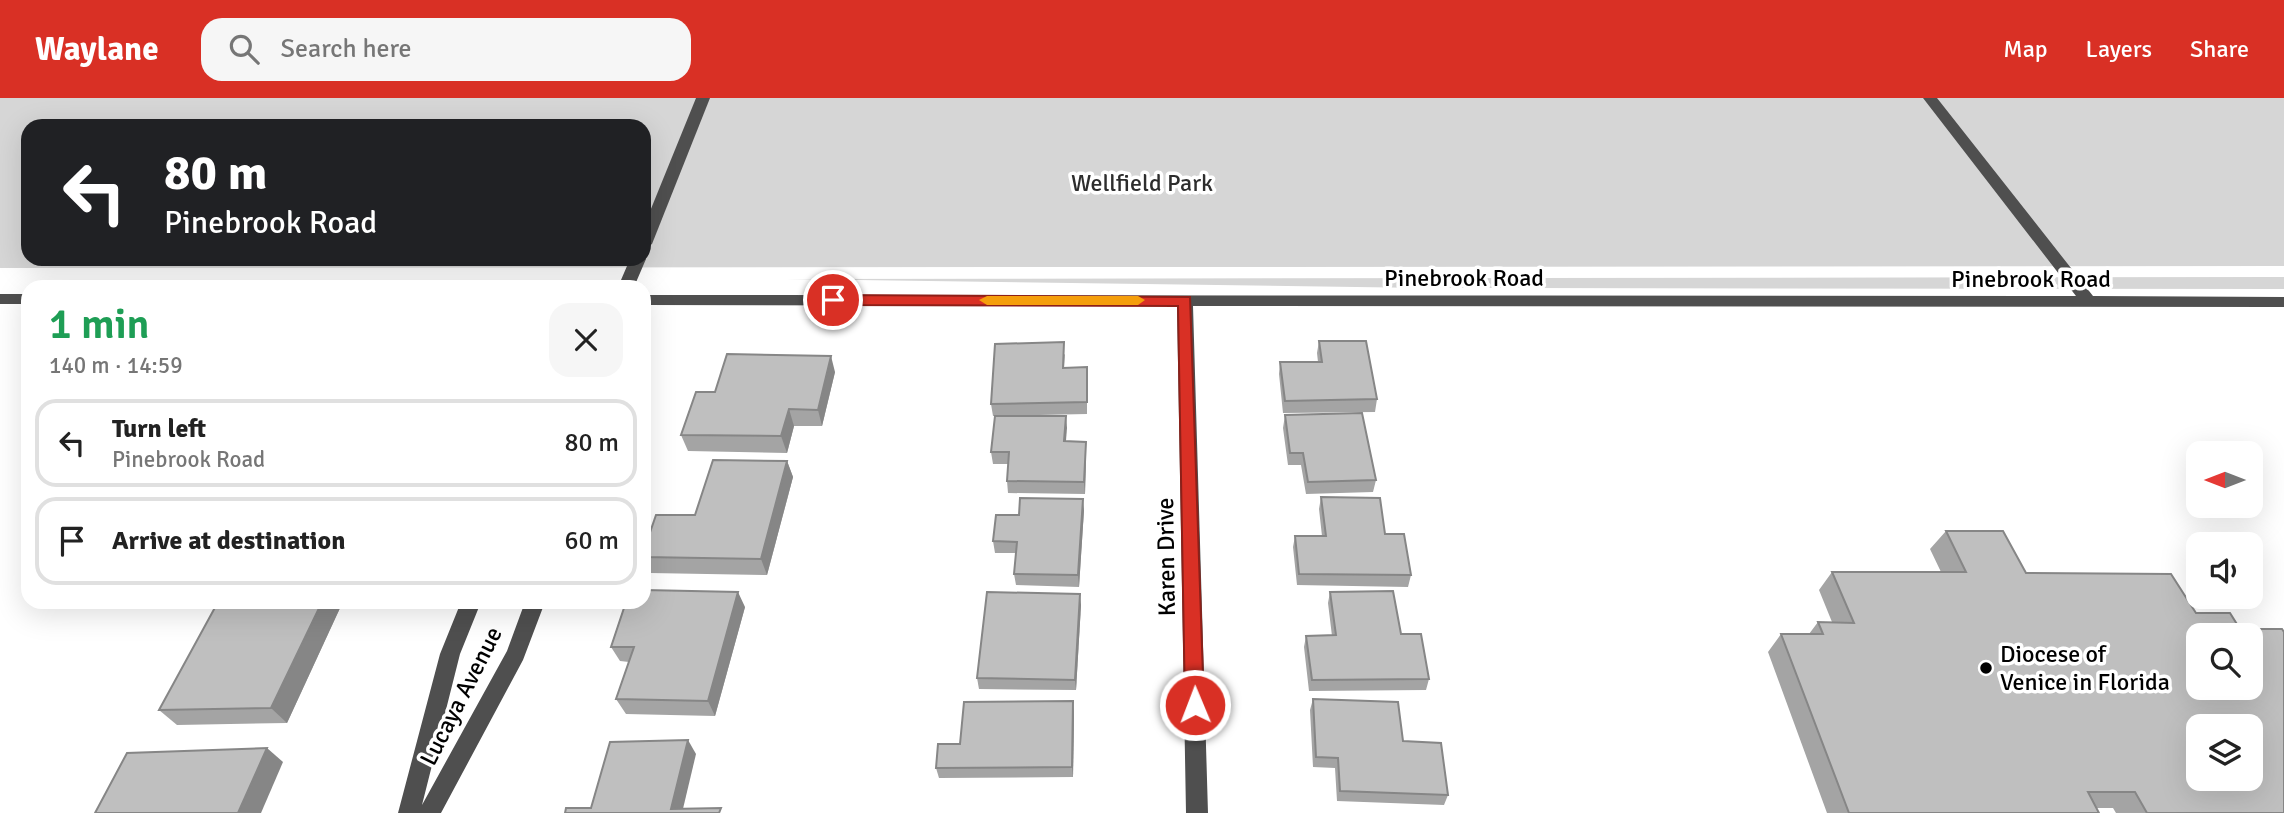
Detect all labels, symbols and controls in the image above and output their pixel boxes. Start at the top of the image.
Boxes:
search box [201,18,691,81]
text: Waylane [35,29,159,70]
icon: search [225,30,263,68]
text: Search here [281,33,412,65]
text: Map [2003,34,2048,64]
text: Layers [2086,34,2152,64]
text: Share [2190,34,2249,64]
text: 80 m [164,143,267,203]
icon: left [49,147,140,238]
park label: Wellfield Park [1071,168,1213,198]
text: Pinebrook Road [164,203,377,242]
street label: Pinebrook Road [1384,263,1544,293]
street label: Pinebrook Road [1951,264,2111,294]
pin [803,270,863,330]
icon: arrive [814,281,852,319]
text: 1 min [49,299,150,350]
button: close [549,303,623,377]
text: 140 m · 14:59 [49,351,183,380]
text: Turn left [112,413,206,445]
icon: left [53,424,91,462]
text: 80 m [564,427,619,459]
north arrow [2186,441,2263,518]
map controls [2186,441,2263,791]
text: Pinebrook Road [112,445,265,474]
street label: Karen Drive [1150,497,1182,617]
icon: arrive [53,522,91,560]
text: Arrive at destination [112,525,345,557]
text: 60 m [564,525,619,557]
button: sound [2186,532,2263,609]
street label: Lucaya Avenue [413,622,509,770]
button: search [2186,623,2263,700]
place label: Diocese of Venice in Florida [2000,639,2170,697]
marker: Diocese of Venice in Florida [1978,660,1994,676]
position arrow [1158,668,1232,742]
button: layers [2186,714,2263,791]

